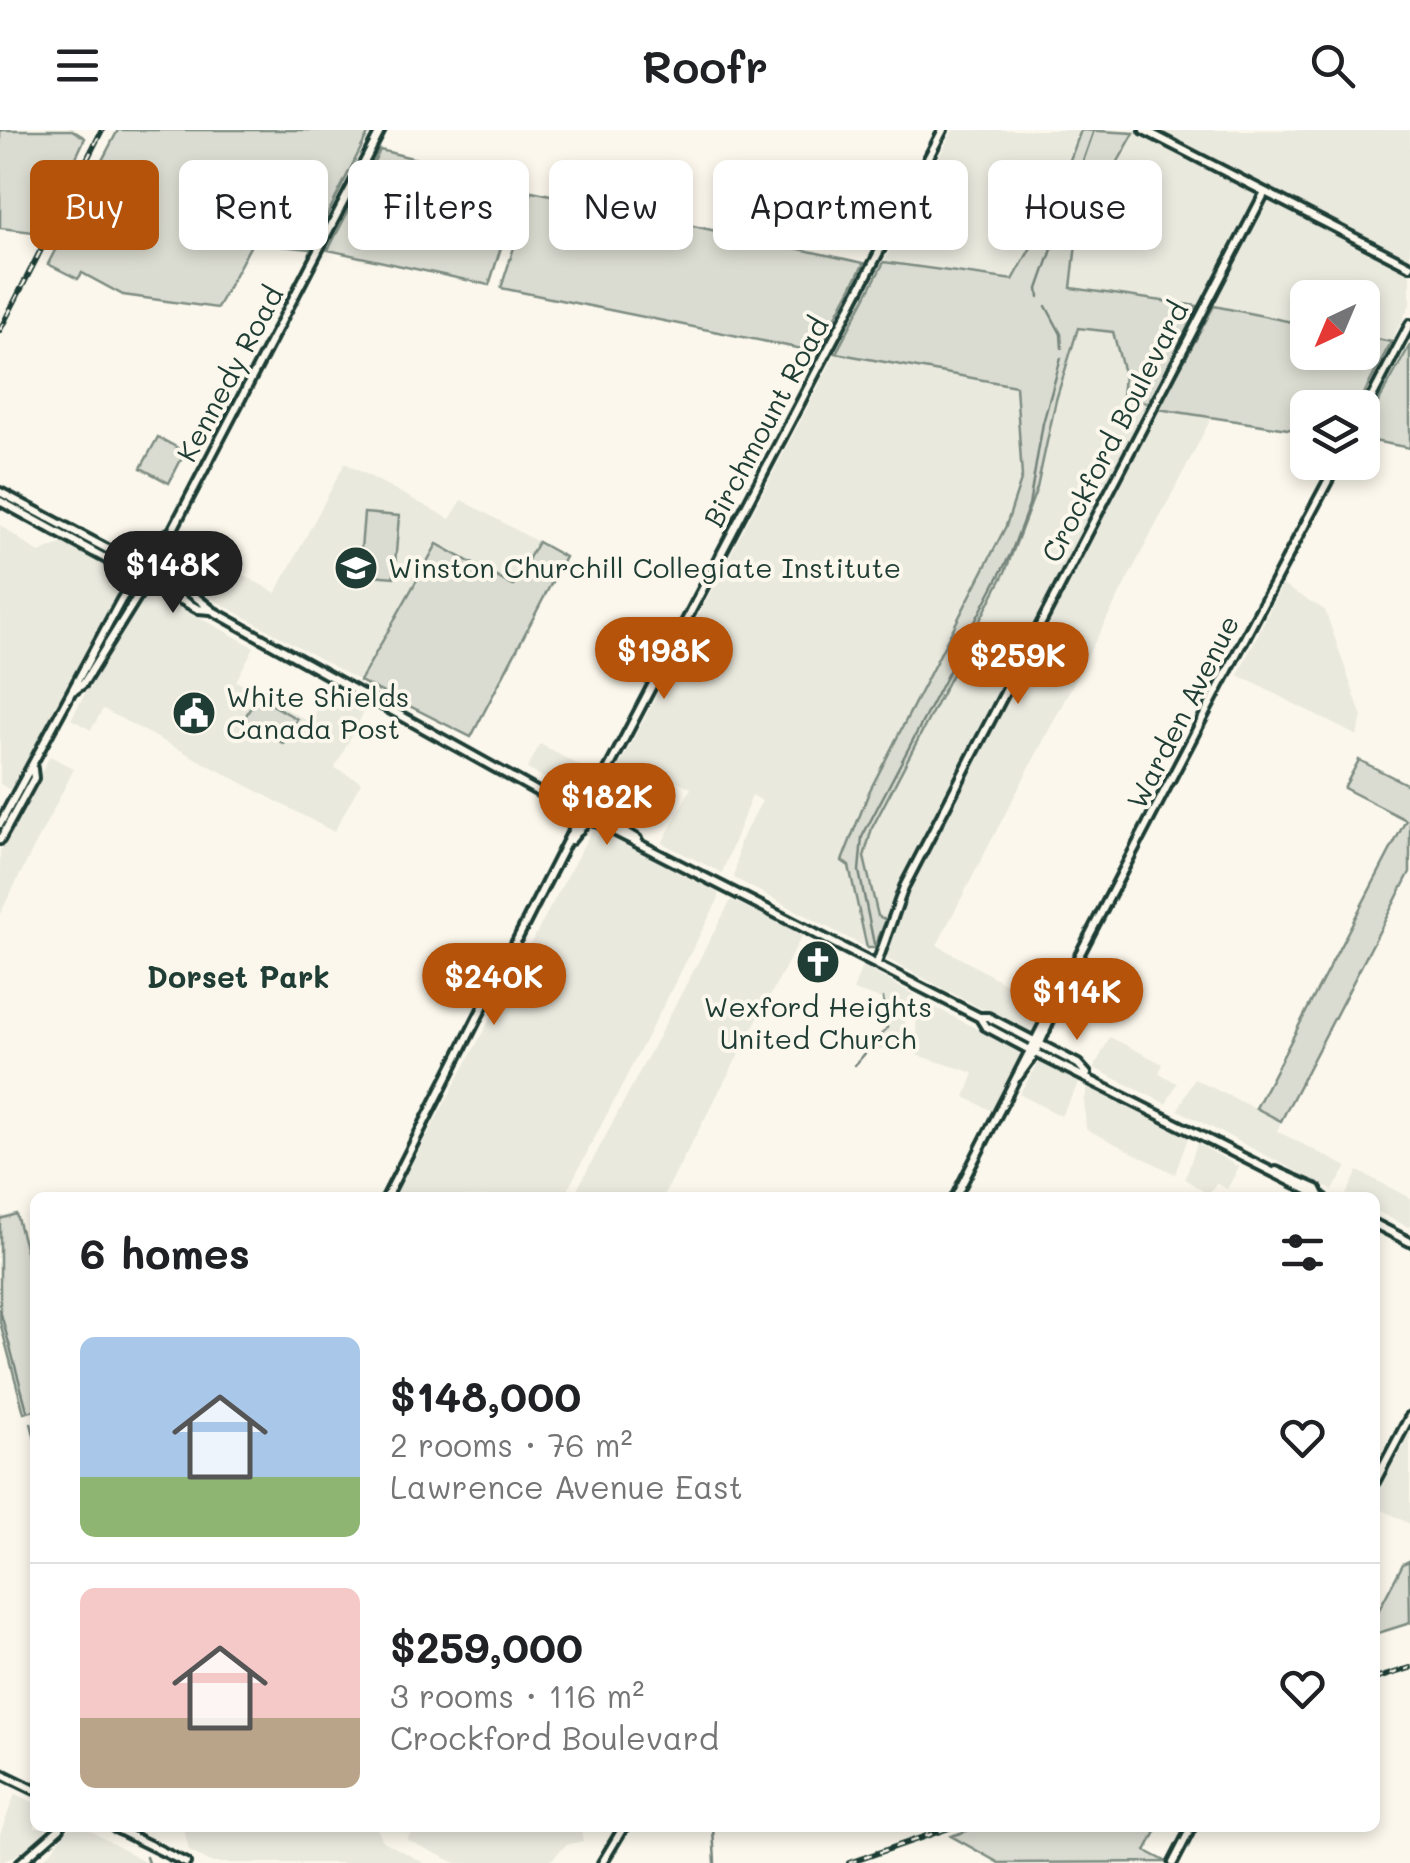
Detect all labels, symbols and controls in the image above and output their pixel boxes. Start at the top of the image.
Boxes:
text: Roofr [642,36,768,94]
icon: menu [50,38,105,93]
icon: search [1305,38,1360,93]
chip: Buy [30,160,159,250]
chip: Rent [179,160,328,250]
chip: Filters [348,160,529,250]
chip: New [549,160,693,250]
chip: Apartment [713,160,968,250]
chip: House [988,160,1162,250]
street label: Kennedy Road [168,280,290,468]
north arrow [1290,280,1380,370]
map controls [1290,280,1380,480]
street label: Crockford Boulevard [1033,295,1196,568]
street label: Birchmount Road [695,310,836,533]
button: layers [1290,390,1380,480]
pin: $148K [103,531,243,616]
text: $148K [125,542,221,584]
school or university icon: Winston Churchill Collegiate Institute [333,545,379,591]
place label: Winston Churchill Collegiate Institute [388,549,901,585]
street label: Warden Avenue [1118,609,1246,814]
pin: $198K [594,617,734,702]
pin: $259K [948,622,1088,707]
text: $198K [617,628,711,670]
text: $259K [970,633,1066,675]
place label: White Shields Canada Post [226,678,409,746]
public building icon: White Shields Canada Post [171,690,217,736]
pin: $182K [537,763,677,848]
text: $182K [561,774,653,816]
church icon: Wexford Heights United Church [795,939,841,985]
pin: $240K [424,943,564,1028]
text: $240K [444,954,544,996]
district label: Dorset Park [146,956,330,996]
pin: $114K [1007,958,1147,1043]
text: $114K [1032,969,1122,1011]
place label: Wexford Heights United Church [704,988,932,1056]
text: 6 homes [80,1225,250,1280]
icon: filters [1275,1225,1330,1280]
text: $148,000 [390,1368,581,1423]
icon: home [160,1377,280,1497]
icon: heart [1275,1410,1330,1465]
text: 2 rooms · 76 m² [390,1423,633,1465]
text: Lawrence Avenue East [390,1465,743,1507]
text: $259,000 [390,1619,583,1674]
icon: home [160,1628,280,1748]
icon: heart [1275,1661,1330,1716]
text: 3 rooms · 116 m² [390,1674,644,1716]
text: Crockford Boulevard [390,1716,719,1758]

